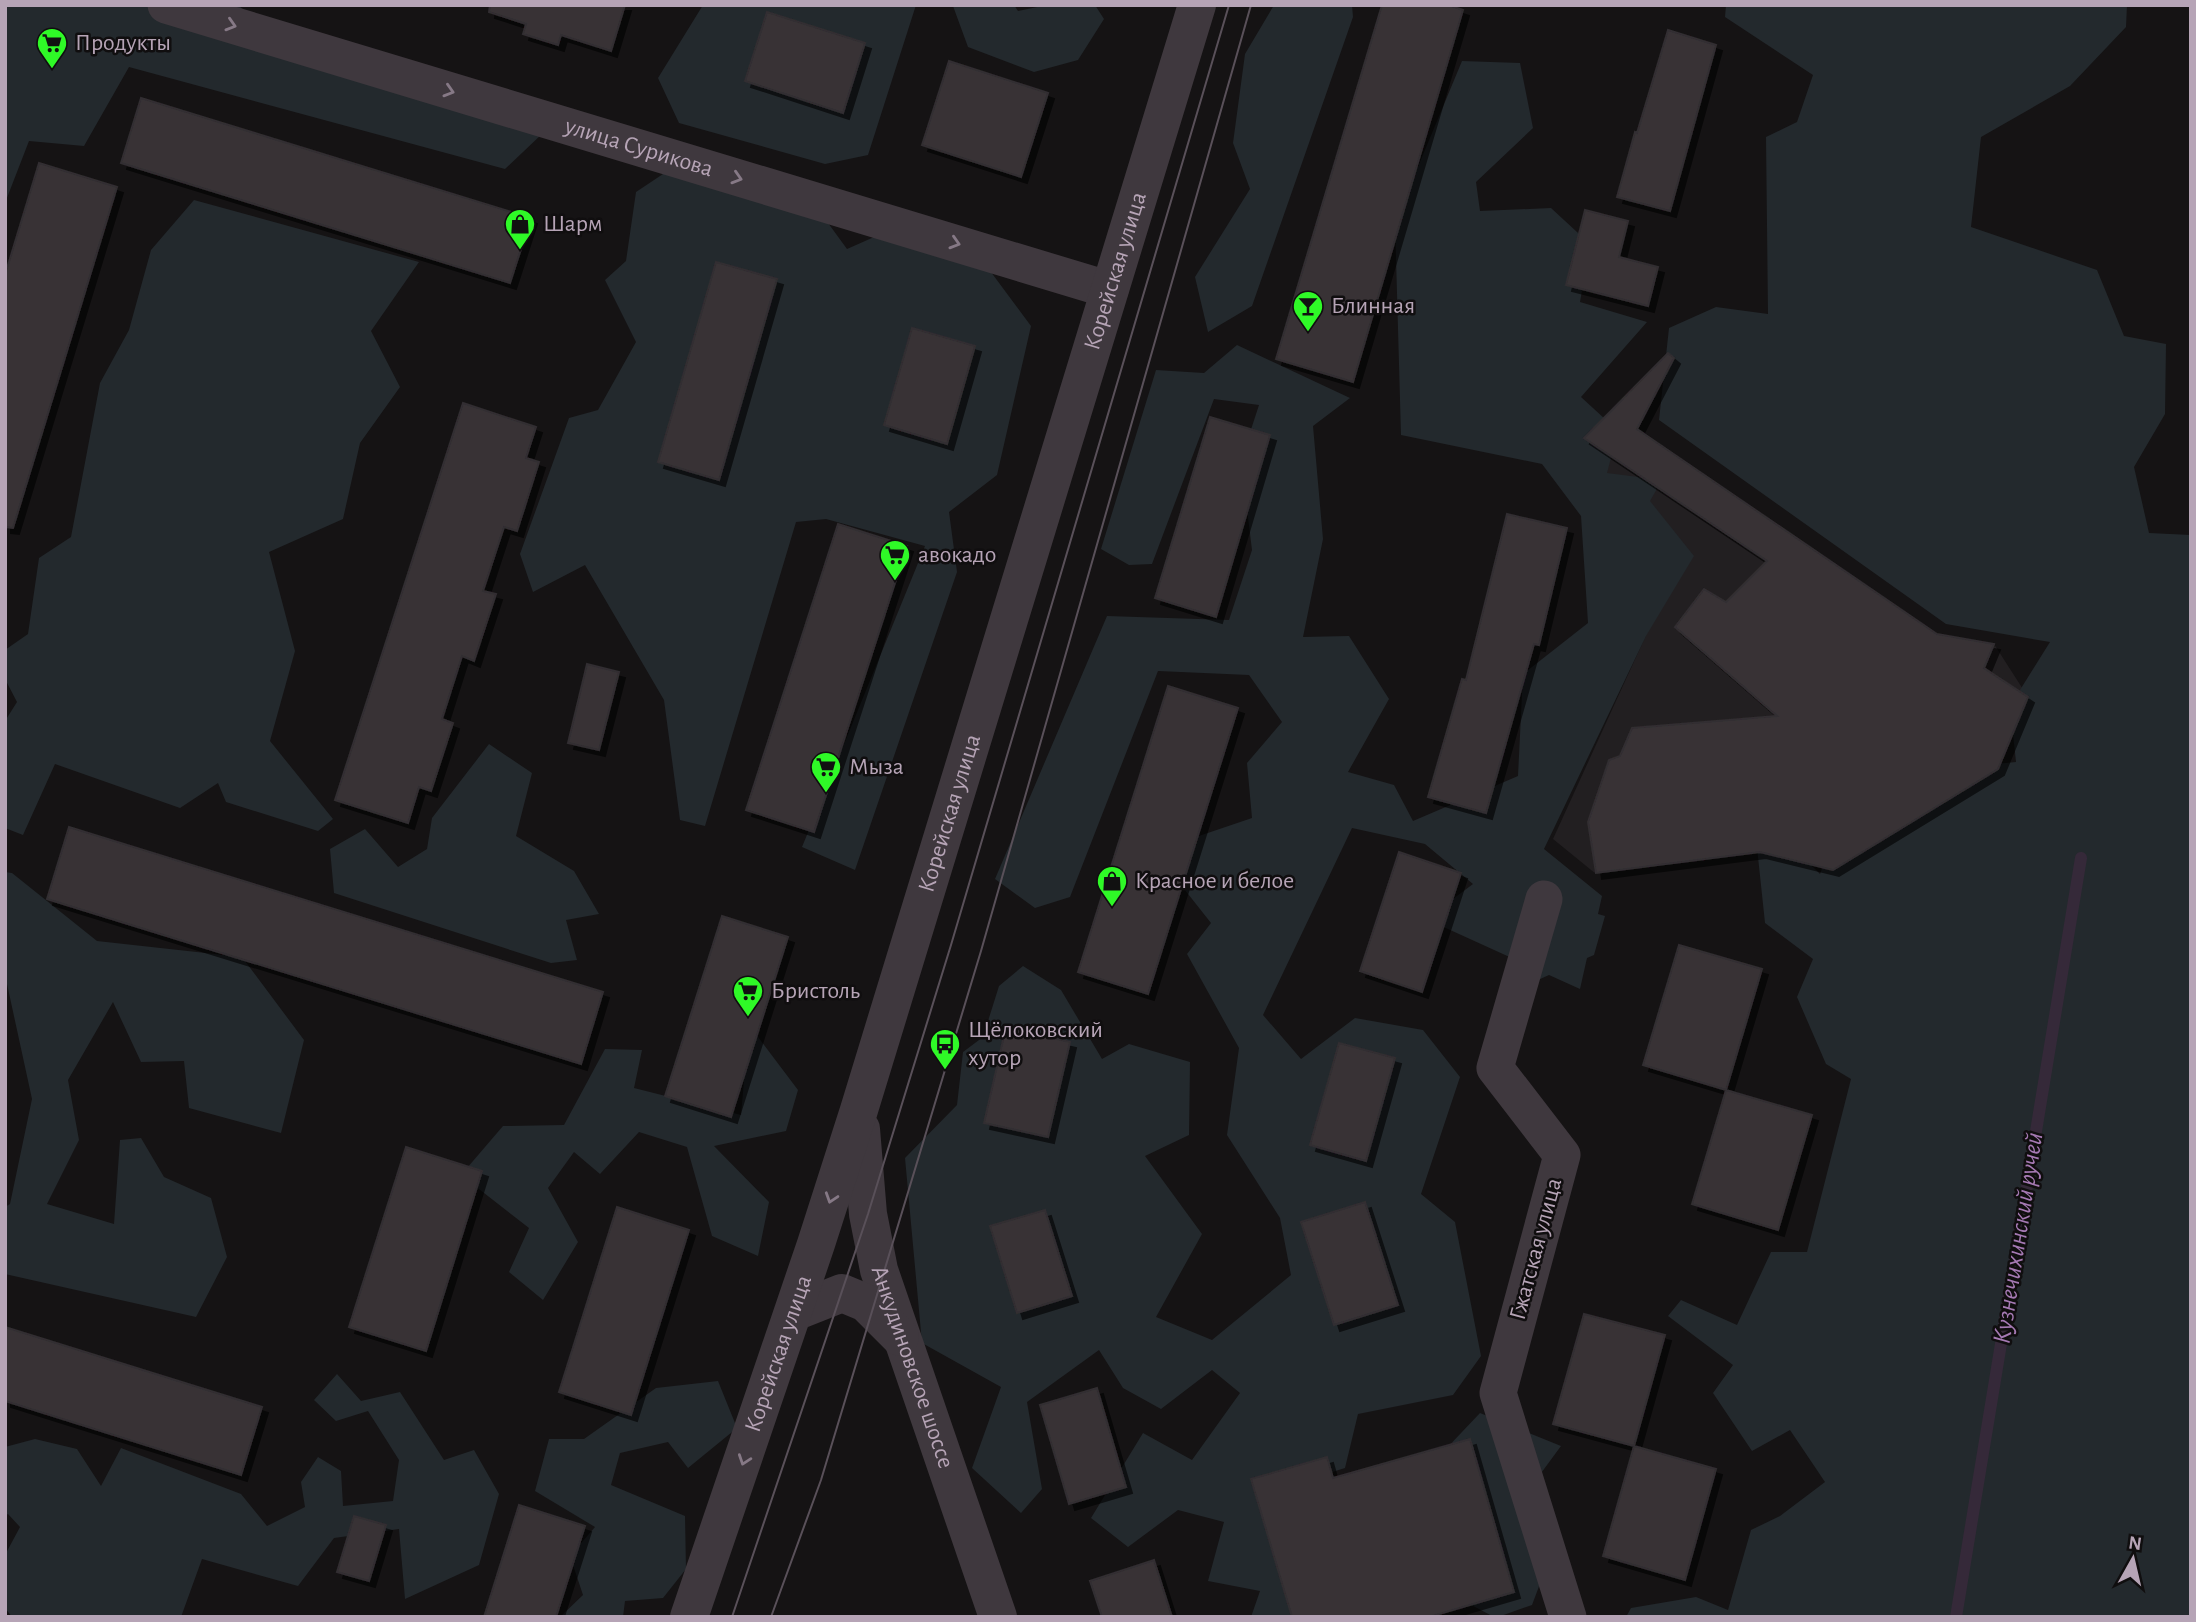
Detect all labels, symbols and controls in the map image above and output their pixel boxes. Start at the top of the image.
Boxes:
one-way arrow [225,17,237,32]
supermarket icon: Продукты [35,26,69,70]
place label: Продукты [75,31,171,55]
one-way arrow [442,82,454,97]
street label: улица Сурикова [561,114,716,181]
one-way arrow [731,169,743,184]
street label: Корейская улица [1080,189,1151,353]
shop icon: Шарм [503,207,537,251]
place label: Шарм [543,212,603,236]
one-way arrow [949,234,961,249]
bar icon: Блинная [1291,289,1325,333]
place label: Блинная [1331,294,1415,318]
supermarket icon: авокадо [878,538,912,582]
place label: авокадо [918,543,996,567]
street label: Корейская улица [914,731,985,895]
supermarket icon: Мыза [809,750,843,794]
place label: Мыза [849,755,904,779]
shop icon: Красное и белое [1095,864,1129,908]
place label: Красное и белое [1135,869,1294,893]
supermarket icon: Бристоль [731,974,765,1018]
place label: Бристоль [771,979,860,1003]
place label: Щёлоковский хутор [968,1018,1103,1070]
bus stop icon: Щёлоковский хутор [928,1027,962,1071]
water label: Кузнечихинский ручей [1988,1131,2048,1345]
street label: Гжатская улица [1506,1176,1566,1322]
one-way arrow [825,1191,839,1204]
street label: Анкудиновское шоссе [866,1263,958,1472]
street label: Корейская улица [741,1272,816,1435]
one-way arrow [738,1454,752,1466]
north arrow [2098,1524,2168,1594]
text: N [2127,1533,2143,1554]

